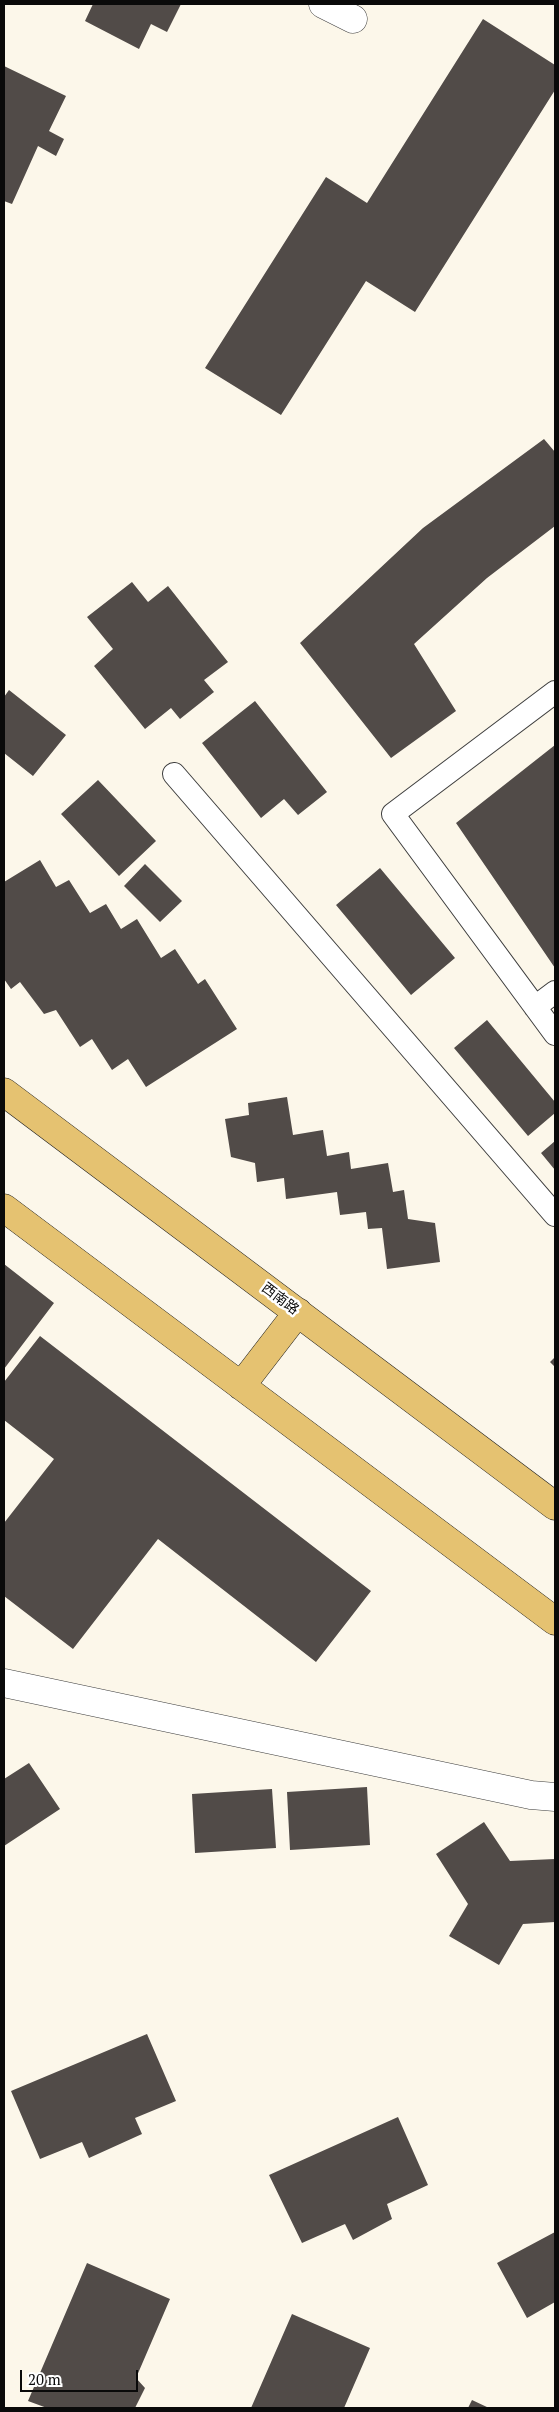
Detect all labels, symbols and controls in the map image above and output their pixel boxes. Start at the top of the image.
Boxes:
street label: 西南路 [258,1280,302,1318]
scale bar [22,2360,140,2392]
text: 20 m [28,2369,61,2389]

